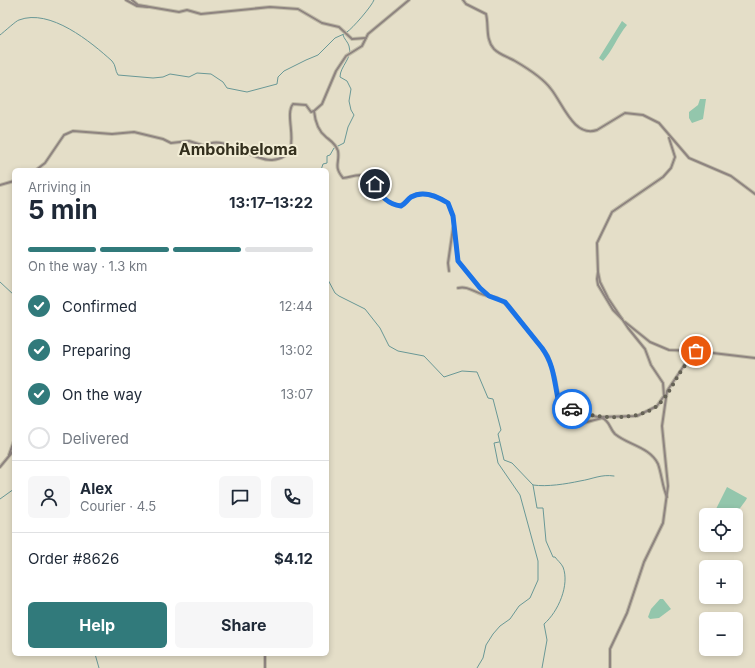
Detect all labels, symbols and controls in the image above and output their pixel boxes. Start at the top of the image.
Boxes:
district label: Ambohibeloma [179,139,297,159]
pin [358,167,392,201]
icon: home [364,173,386,195]
text: Arriving in [28,179,91,195]
text: 13:17–13:22 [229,193,313,212]
text: 5 min [28,194,98,225]
text: On the way · 1.3 km [28,258,147,274]
icon: check [28,295,50,317]
text: Confirmed [62,297,137,316]
text: 12:44 [279,298,313,314]
pin [679,334,713,368]
icon: check [28,339,50,361]
icon: bag [685,340,707,362]
text: Preparing [62,341,131,360]
text: 13:02 [280,342,313,358]
icon: check [28,383,50,405]
text: On the way [62,385,142,404]
text: 13:07 [281,386,313,402]
courier [552,389,592,429]
icon: car [561,398,583,420]
text: Delivered [62,429,129,448]
button: person [28,476,70,518]
button: chat [219,476,261,518]
button: phone [271,476,313,518]
text: Alex [80,479,113,498]
text: Courier · 4.5 [80,498,156,514]
map controls [699,508,743,656]
button: locate [699,508,743,552]
text: Order #8626 [28,549,119,568]
text: $4.12 [274,549,313,568]
button: + [699,560,743,604]
button: Help [28,602,167,648]
button: Share [175,602,313,648]
button: − [699,612,743,656]

